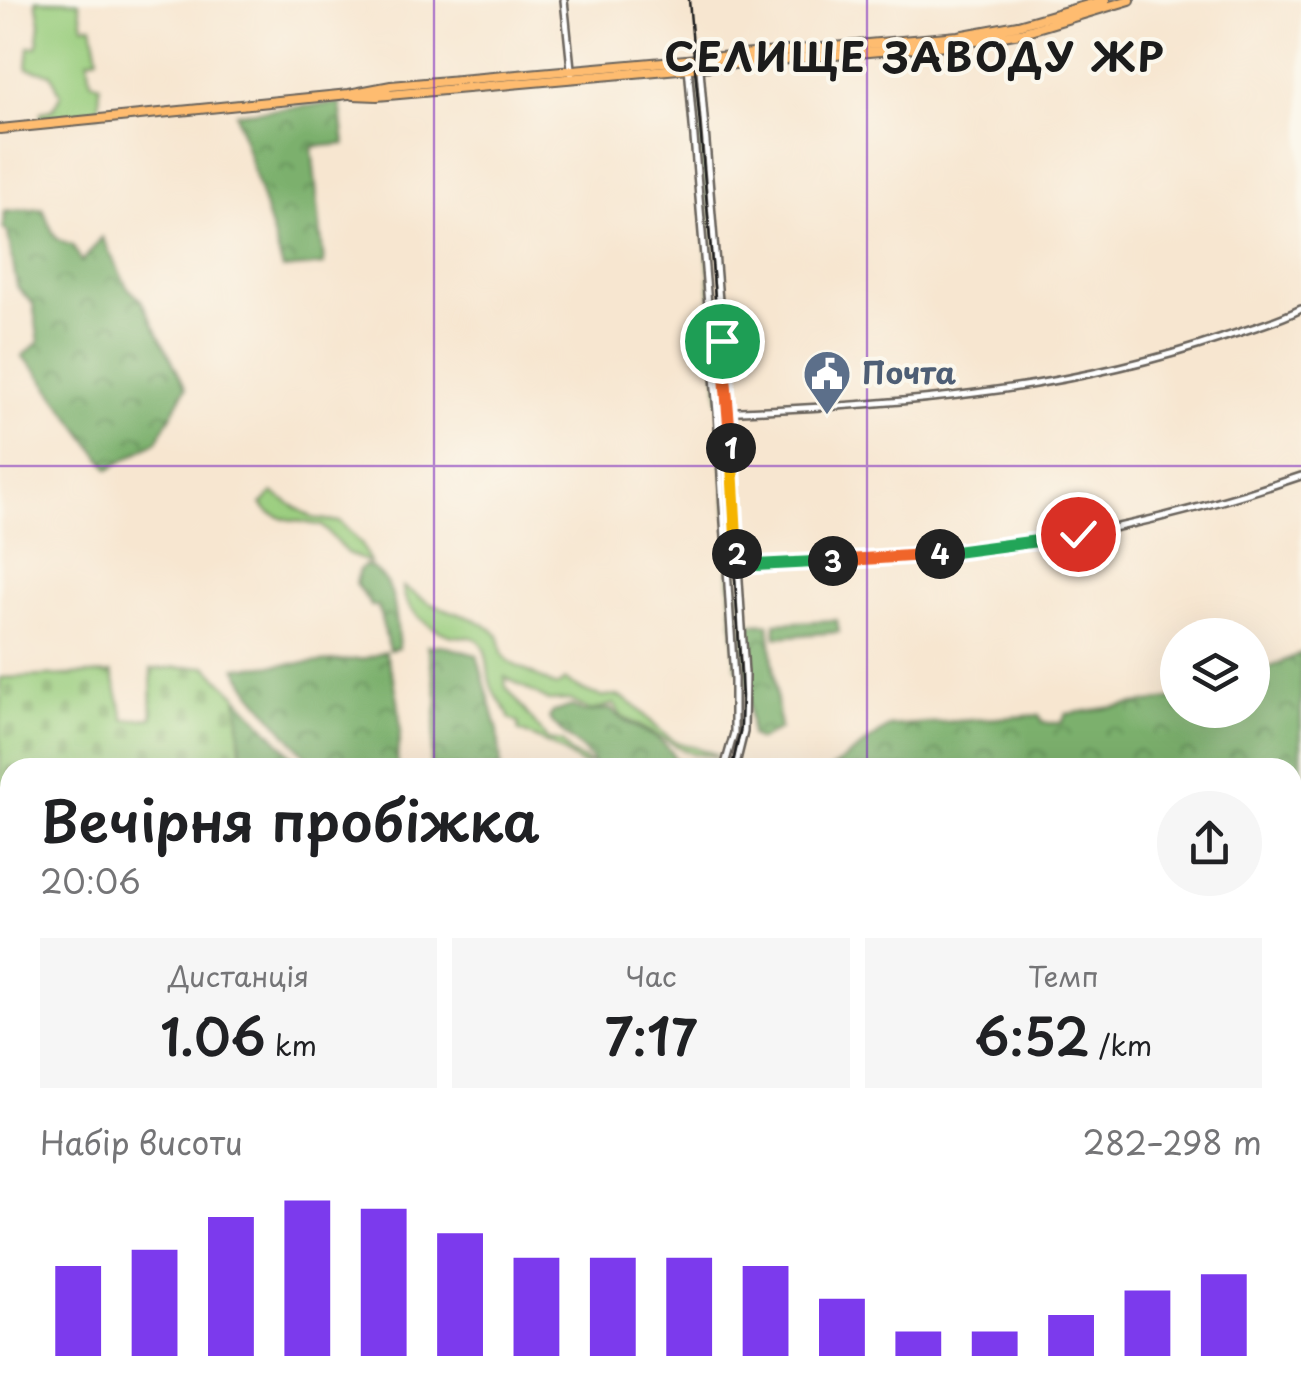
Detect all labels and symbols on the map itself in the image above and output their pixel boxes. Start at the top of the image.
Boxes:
district label: СЕЛИЩЕ ЗАВОДУ ЖР [664,25,1166,86]
pin [680,299,765,384]
public building icon: Почта [801,348,853,416]
place label: Почта [862,349,956,394]
pin: 1 [706,423,756,473]
pin [1036,492,1121,577]
pin: 2 [712,529,762,579]
pin: 4 [915,529,965,579]
pin: 3 [808,536,858,586]

